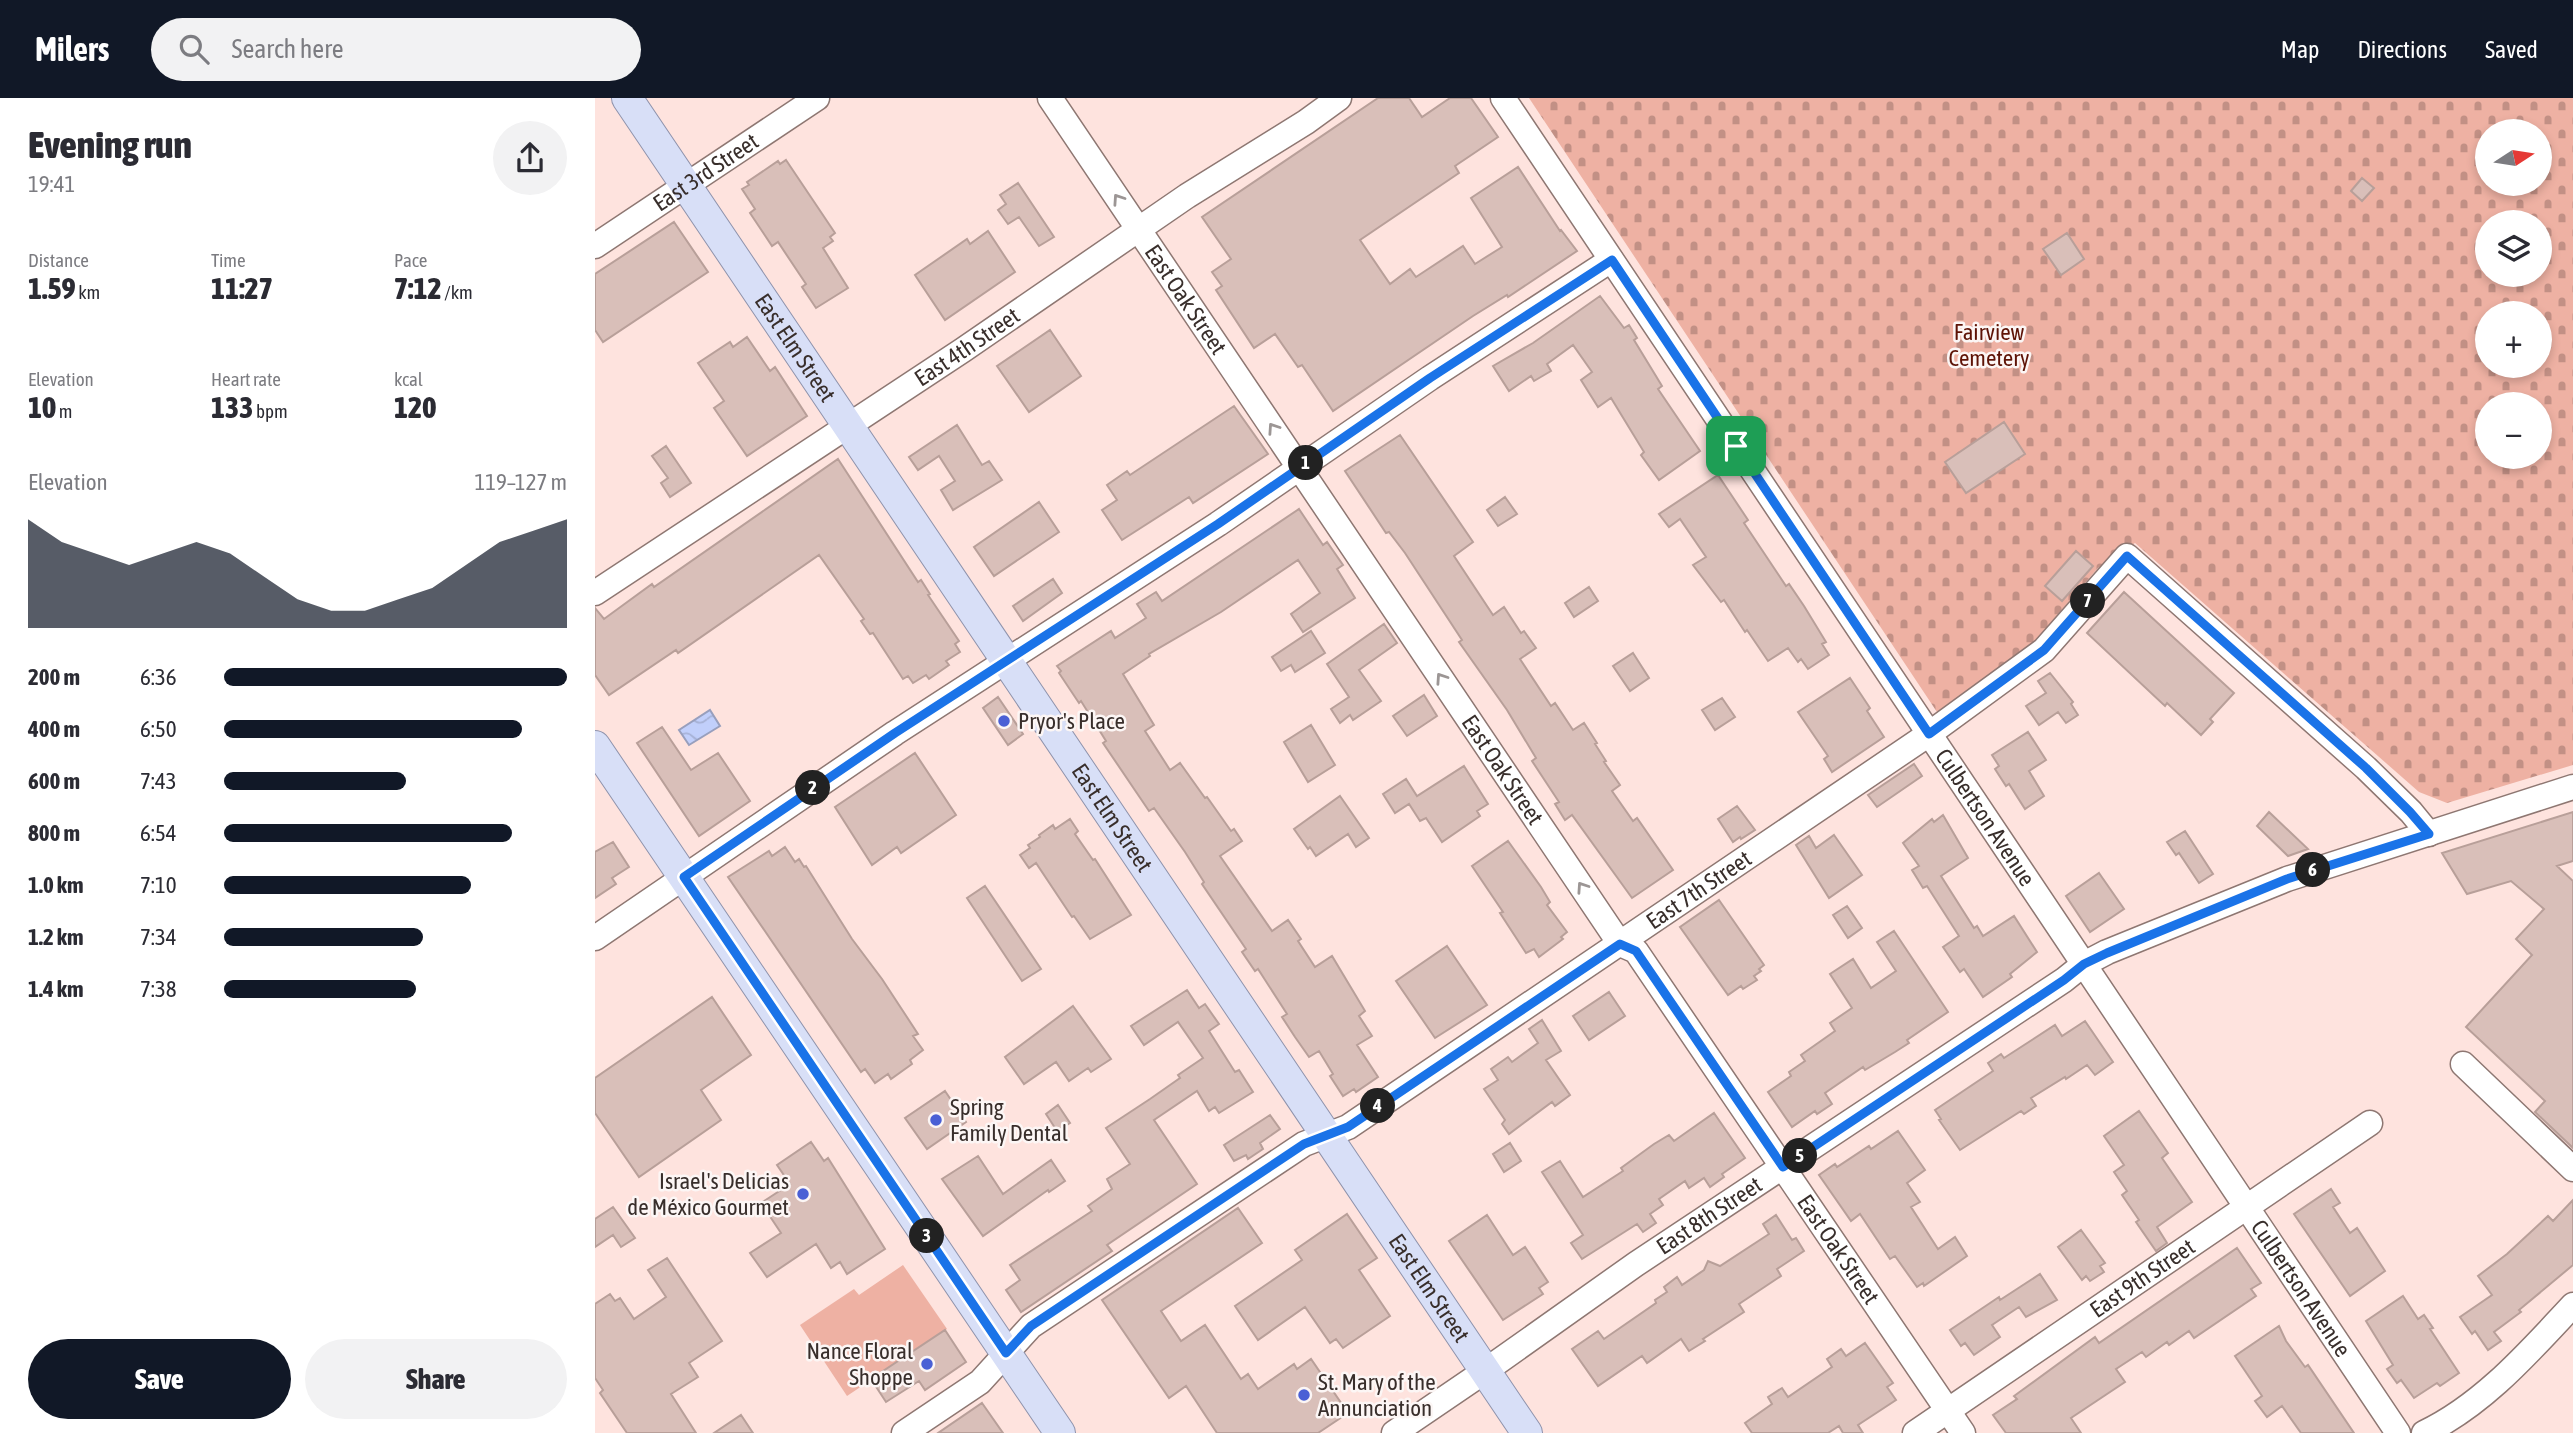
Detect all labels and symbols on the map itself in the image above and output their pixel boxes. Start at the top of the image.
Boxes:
north arrow [2475,119,2551,196]
street label: East 3rd Street [648,128,763,216]
one-way arrow [1114,194,1126,207]
street label: East Oak Street [1140,240,1232,359]
street label: East Elm Street [750,289,841,406]
street label: East 4th Street [910,302,1024,391]
park label: Fairview Cemetery [1949,319,2029,371]
pin [1706,416,1766,476]
one-way arrow [1268,423,1281,436]
pin: 1 [1289,446,1323,480]
pin: 7 [2071,584,2105,618]
one-way arrow [1437,673,1449,686]
place label: Pryor's Place [1018,708,1125,734]
street label: East Oak Street [1457,710,1549,829]
marker: Pryor's Place [996,713,1012,729]
street label: Culbertson Avenue [1930,744,2040,891]
street label: East Elm Street [1067,759,1158,877]
pin: 2 [795,770,830,806]
street label: East 7th Street [1641,845,1756,934]
pin: 6 [2295,852,2331,888]
one-way arrow [1577,882,1590,895]
pin: 4 [1361,1088,1395,1124]
place label: Spring Family Dental [950,1094,1068,1146]
marker: Spring Family Dental [928,1112,944,1128]
pin: 5 [1783,1138,1817,1174]
place label: Israel's Delicias de México Gourmet [627,1168,789,1220]
street label: East 8th Street [1652,1171,1767,1260]
marker: Israel's Delicias de México Gourmet [795,1186,811,1202]
street label: East Oak Street [1792,1190,1885,1309]
street label: Culbertson Avenue [2246,1215,2356,1362]
pin: 3 [909,1218,945,1254]
street label: East Elm Street [1384,1229,1475,1347]
street label: East 9th Street [2085,1233,2199,1323]
place label: Nance Floral Shoppe [806,1338,913,1390]
marker: Nance Floral Shoppe [919,1356,935,1372]
place label: St. Mary of the Annunciation [1318,1369,1436,1421]
marker: St. Mary of the Annunciation [1296,1387,1312,1403]

